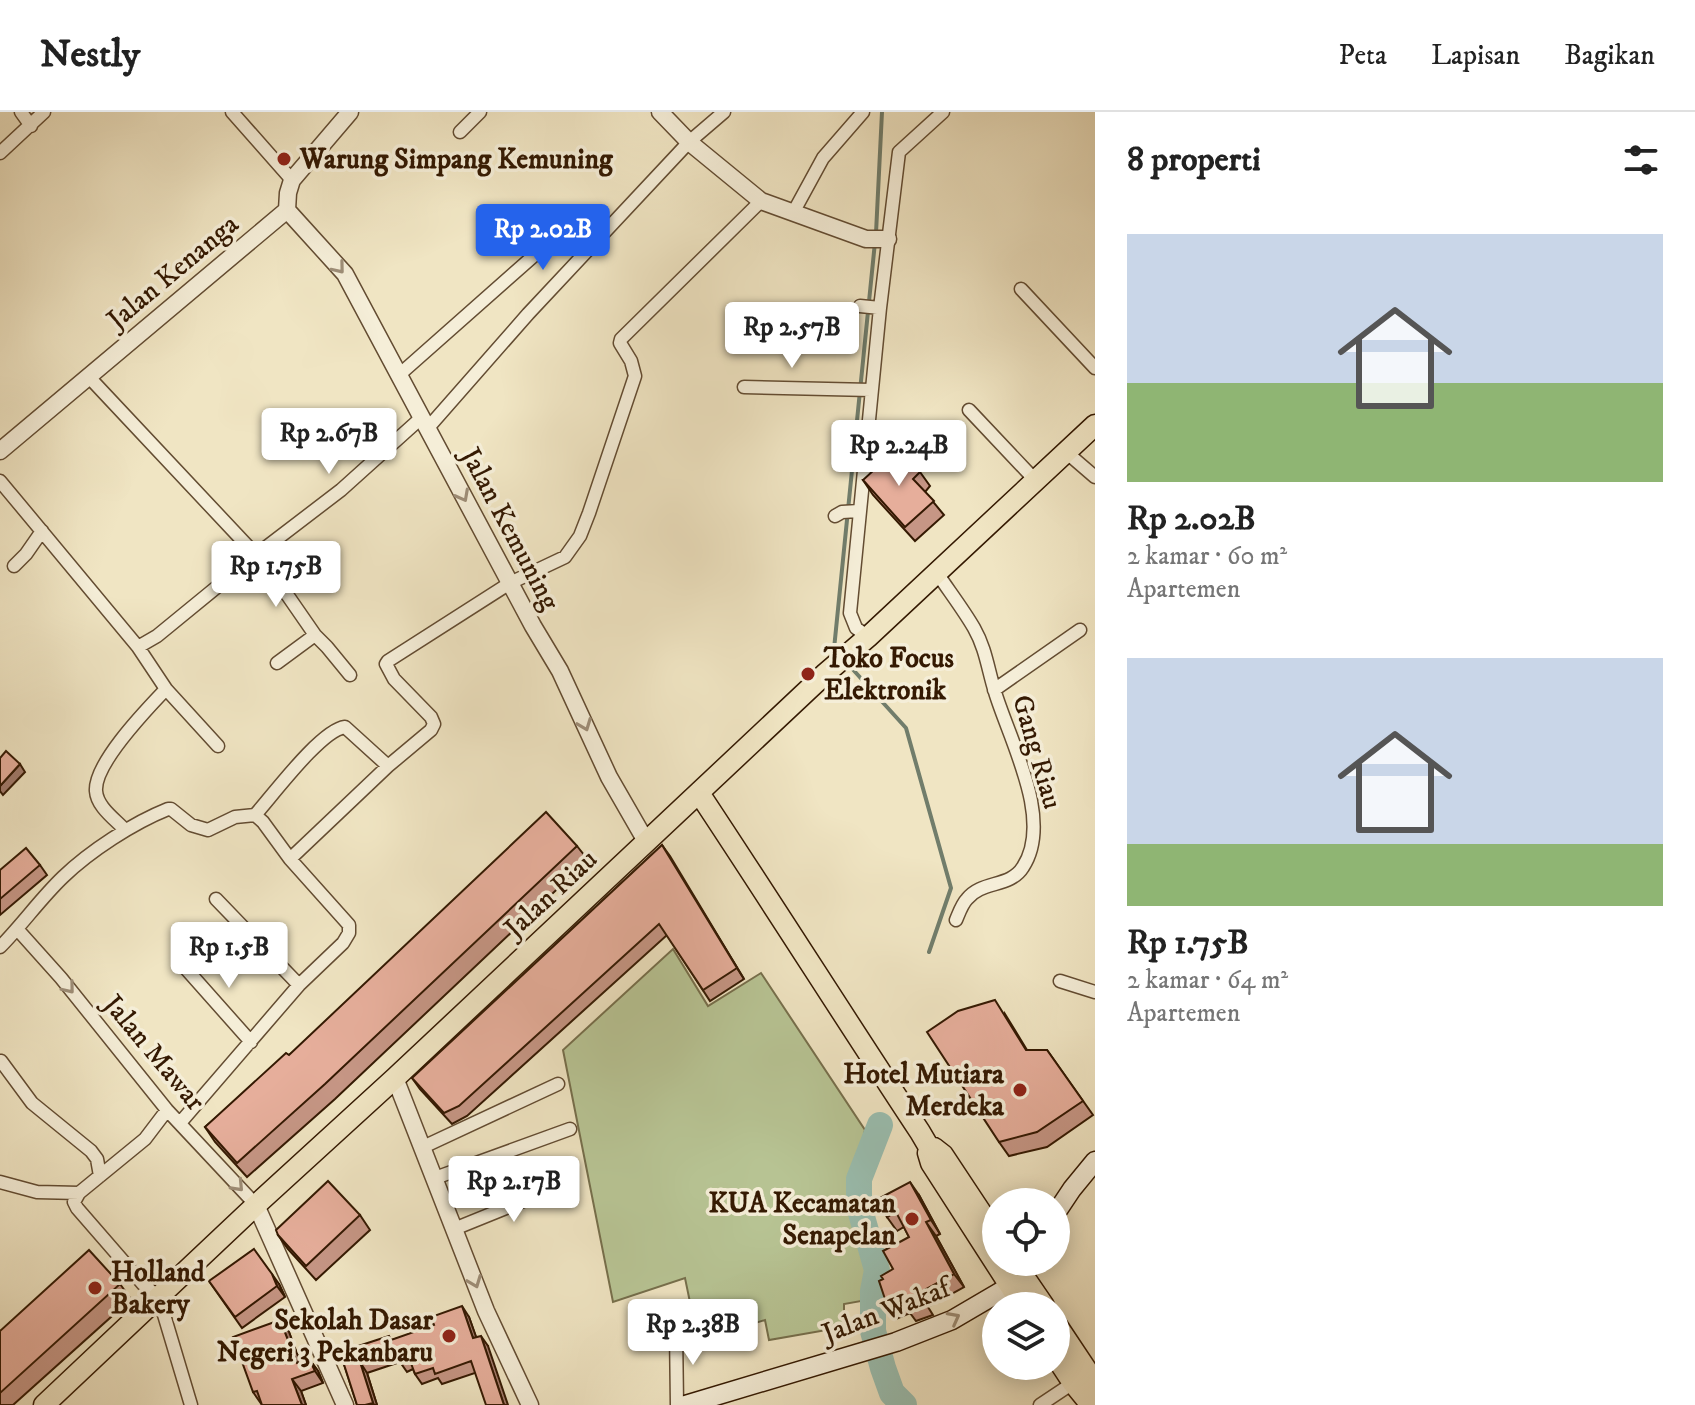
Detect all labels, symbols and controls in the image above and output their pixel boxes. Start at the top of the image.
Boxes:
text: Nestly [40,31,140,79]
text: Peta [1339,38,1387,73]
text: Lapisan [1431,38,1520,73]
text: Bagikan [1564,38,1655,73]
icon: filters [1619,138,1663,182]
text: 8 properti [1127,139,1261,181]
place label: Warung Simpang Kemuning [299,142,614,177]
marker: Warung Simpang Kemuning [275,150,293,168]
pin: Rp 2.02B [460,204,626,272]
street label: Jalan Kenanga [98,207,246,339]
text: Rp 2.02B [494,213,592,246]
one-way arrow [329,259,344,273]
icon: home [1323,286,1467,430]
pin: Rp 2.57B [709,302,875,370]
text: Rp 2.57B [743,311,841,344]
pin: Rp 2.67B [246,408,412,476]
text: Rp 2.67B [280,417,378,450]
pin: Rp 2.24B [816,420,982,488]
text: Rp 2.24B [849,429,949,462]
street label: Jalan Kemuning [451,439,568,617]
one-way arrow [453,488,469,502]
text: Rp 2.02B [1127,498,1256,540]
text: 2 kamar · 60 m² [1127,540,1287,573]
pin: Rp 1.75B [193,541,359,609]
text: Rp 1.75B [229,550,323,583]
text: Apartemen [1127,573,1240,606]
place label: Toko Focus Elektronik [823,641,954,708]
marker: Toko Focus Elektronik [799,665,817,683]
street label: Gang Riau [1004,691,1070,813]
icon: home [1323,710,1467,854]
one-way arrow [575,717,592,731]
street label: Jalan Riau [495,842,605,948]
pin: Rp 1.5B [155,922,303,990]
text: Rp 1.75B [1127,922,1249,964]
text: Rp 1.5B [189,931,269,964]
text: 2 kamar · 64 m² [1127,964,1288,997]
one-way arrow [60,979,74,994]
street label: Jalan Mawar [93,985,213,1119]
text: Apartemen [1127,997,1240,1030]
place label: Hotel Mutiara Merdeka [843,1057,1005,1124]
marker: Hotel Mutiara Merdeka [1011,1081,1029,1099]
pin: Rp 2.17B [431,1156,597,1224]
text: Rp 2.17B [467,1165,561,1198]
one-way arrow [229,1177,243,1191]
place label: KUA Kecamatan Senapelan [709,1186,896,1253]
map controls [982,1188,1070,1380]
button: locate [982,1188,1070,1276]
marker: KUA Kecamatan Senapelan [903,1210,921,1228]
place label: Holland Bakery [111,1255,206,1322]
street label: Jalan Wakaf [814,1269,959,1352]
one-way arrow [465,1274,482,1288]
marker: Holland Bakery [86,1279,104,1297]
button: layers [982,1292,1070,1380]
pin: Rp 2.38B [610,1299,776,1367]
place label: Sekolah Dasar Negeri 3 Pekanbaru [217,1303,434,1370]
text: Rp 2.38B [646,1308,740,1341]
one-way arrow [946,1312,961,1327]
marker: Sekolah Dasar Negeri 3 Pekanbaru [440,1327,458,1345]

